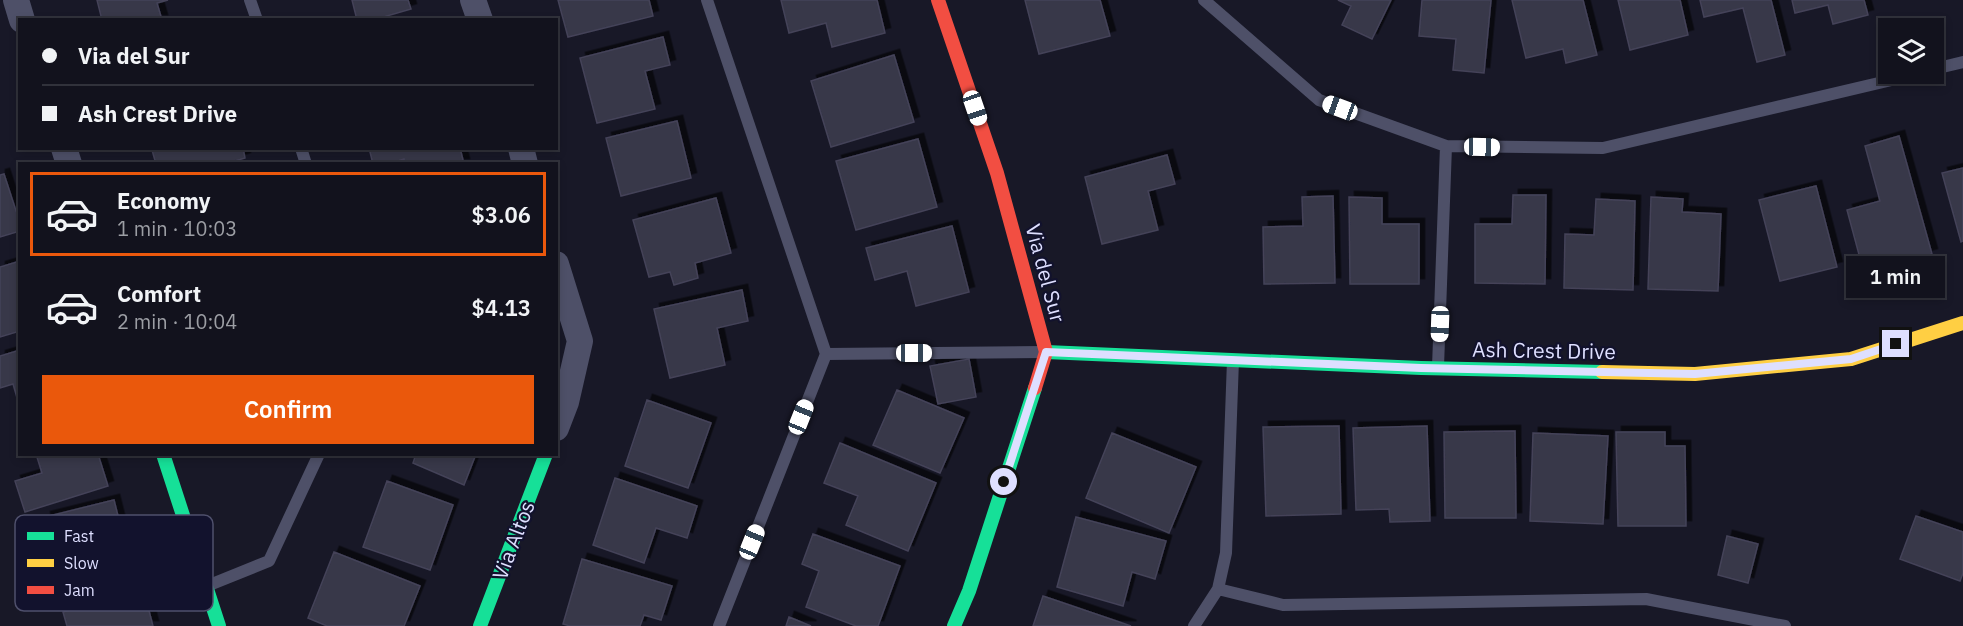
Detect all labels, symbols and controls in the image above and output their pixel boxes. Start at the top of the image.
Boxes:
map controls [1878,18,1944,84]
button: layers [1878,18,1944,84]
text: Via del Sur [78,41,190,70]
car [961,88,989,128]
car [1320,93,1360,123]
text: Ash Crest Drive [78,99,237,128]
car [1464,138,1500,156]
text: Economy [117,186,211,215]
icon: car [45,187,99,241]
text: $3.06 [472,200,531,229]
text: 1 min · 10:03 [117,215,237,242]
street label: Via del Sur [1019,221,1073,325]
callout: 1 min [1846,257,1946,299]
text: 1 min [1870,263,1921,290]
text: Comfort [117,279,201,308]
icon: car [45,280,99,334]
text: $4.13 [472,293,531,322]
car [1430,306,1450,342]
text: 2 min · 10:04 [117,308,237,335]
route end [1882,330,1909,357]
street label: Ash Crest Drive [1472,335,1616,365]
car [896,344,932,362]
button: Confirm [42,375,534,444]
car [786,397,816,437]
route start [990,468,1017,495]
street label: Via Altos [485,496,541,584]
legend [15,515,213,611]
car [737,522,767,562]
text: Fast [64,526,94,546]
text: Slow [64,553,99,573]
text: Jam [64,580,95,600]

